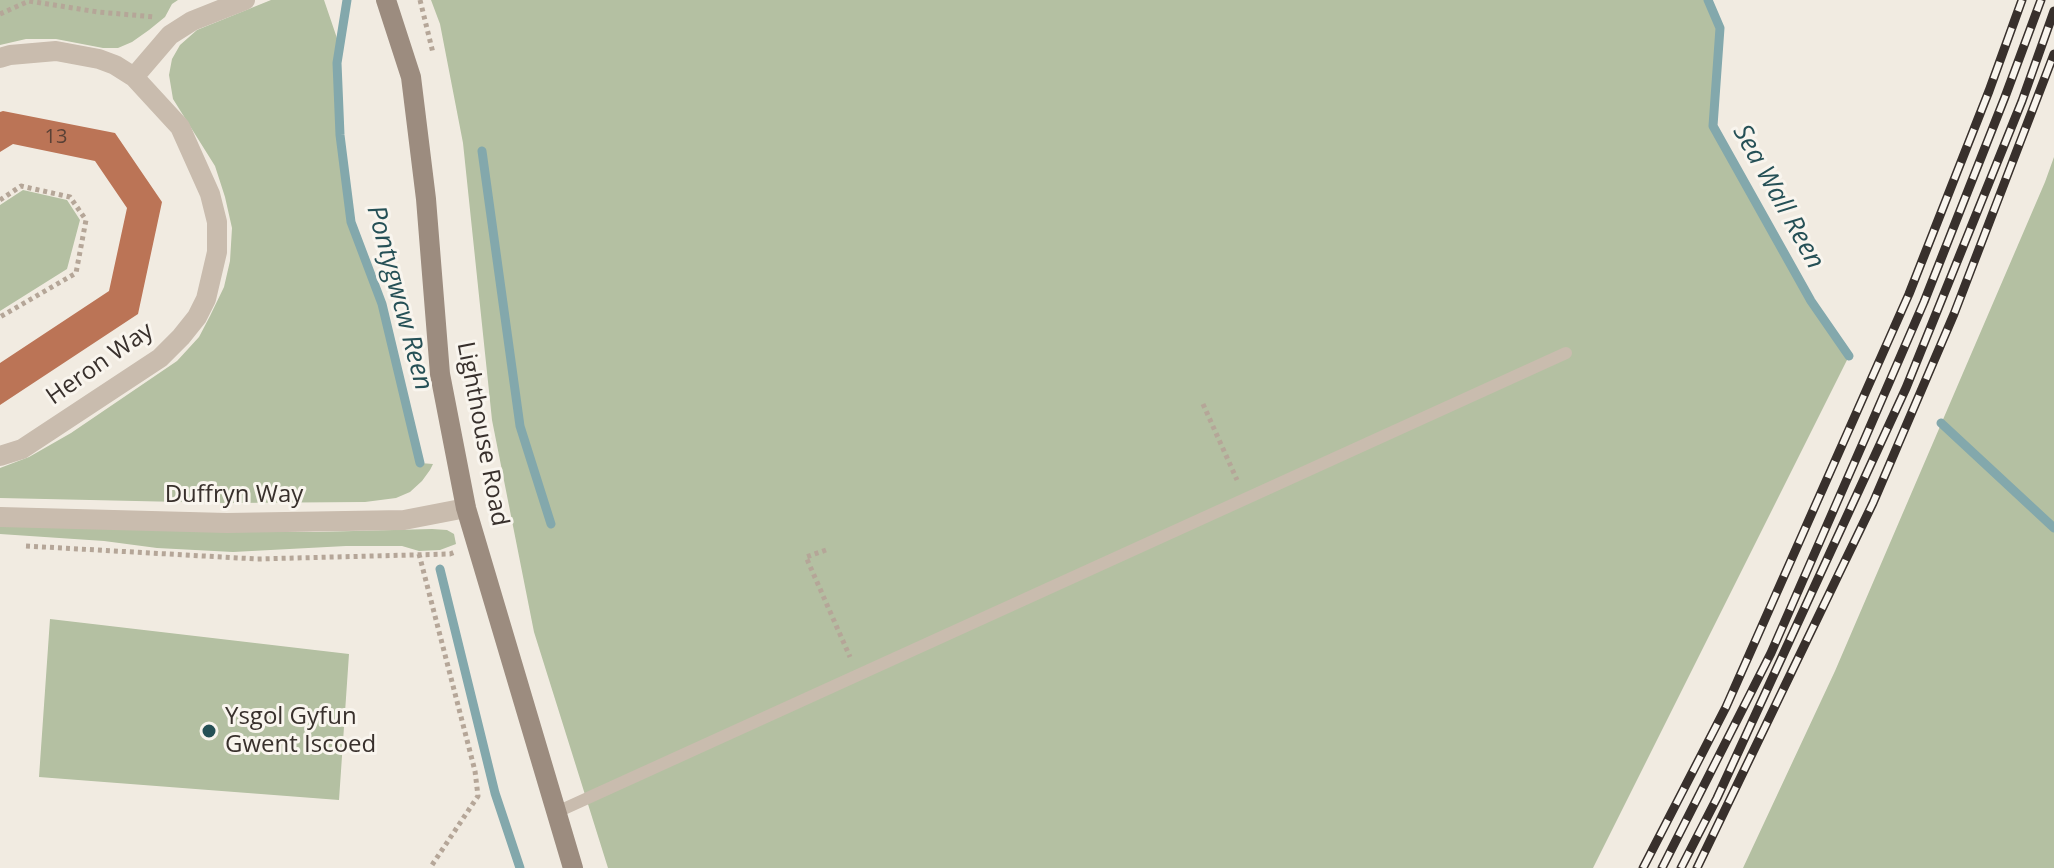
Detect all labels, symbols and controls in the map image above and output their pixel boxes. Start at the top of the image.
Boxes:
water label: Sea Wall Reen [1726,119,1830,275]
house number: 13 [45,125,67,149]
water label: Pontygwcw Reen [359,202,439,394]
street label: Heron Way [41,317,159,411]
street label: Lighthouse Road [450,339,514,529]
street label: Duffryn Way [165,481,303,509]
place label: Ysgol Gyfun Gwent Iscoed [225,703,376,759]
marker: Ysgol Gyfun Gwent Iscoed [200,722,218,740]

